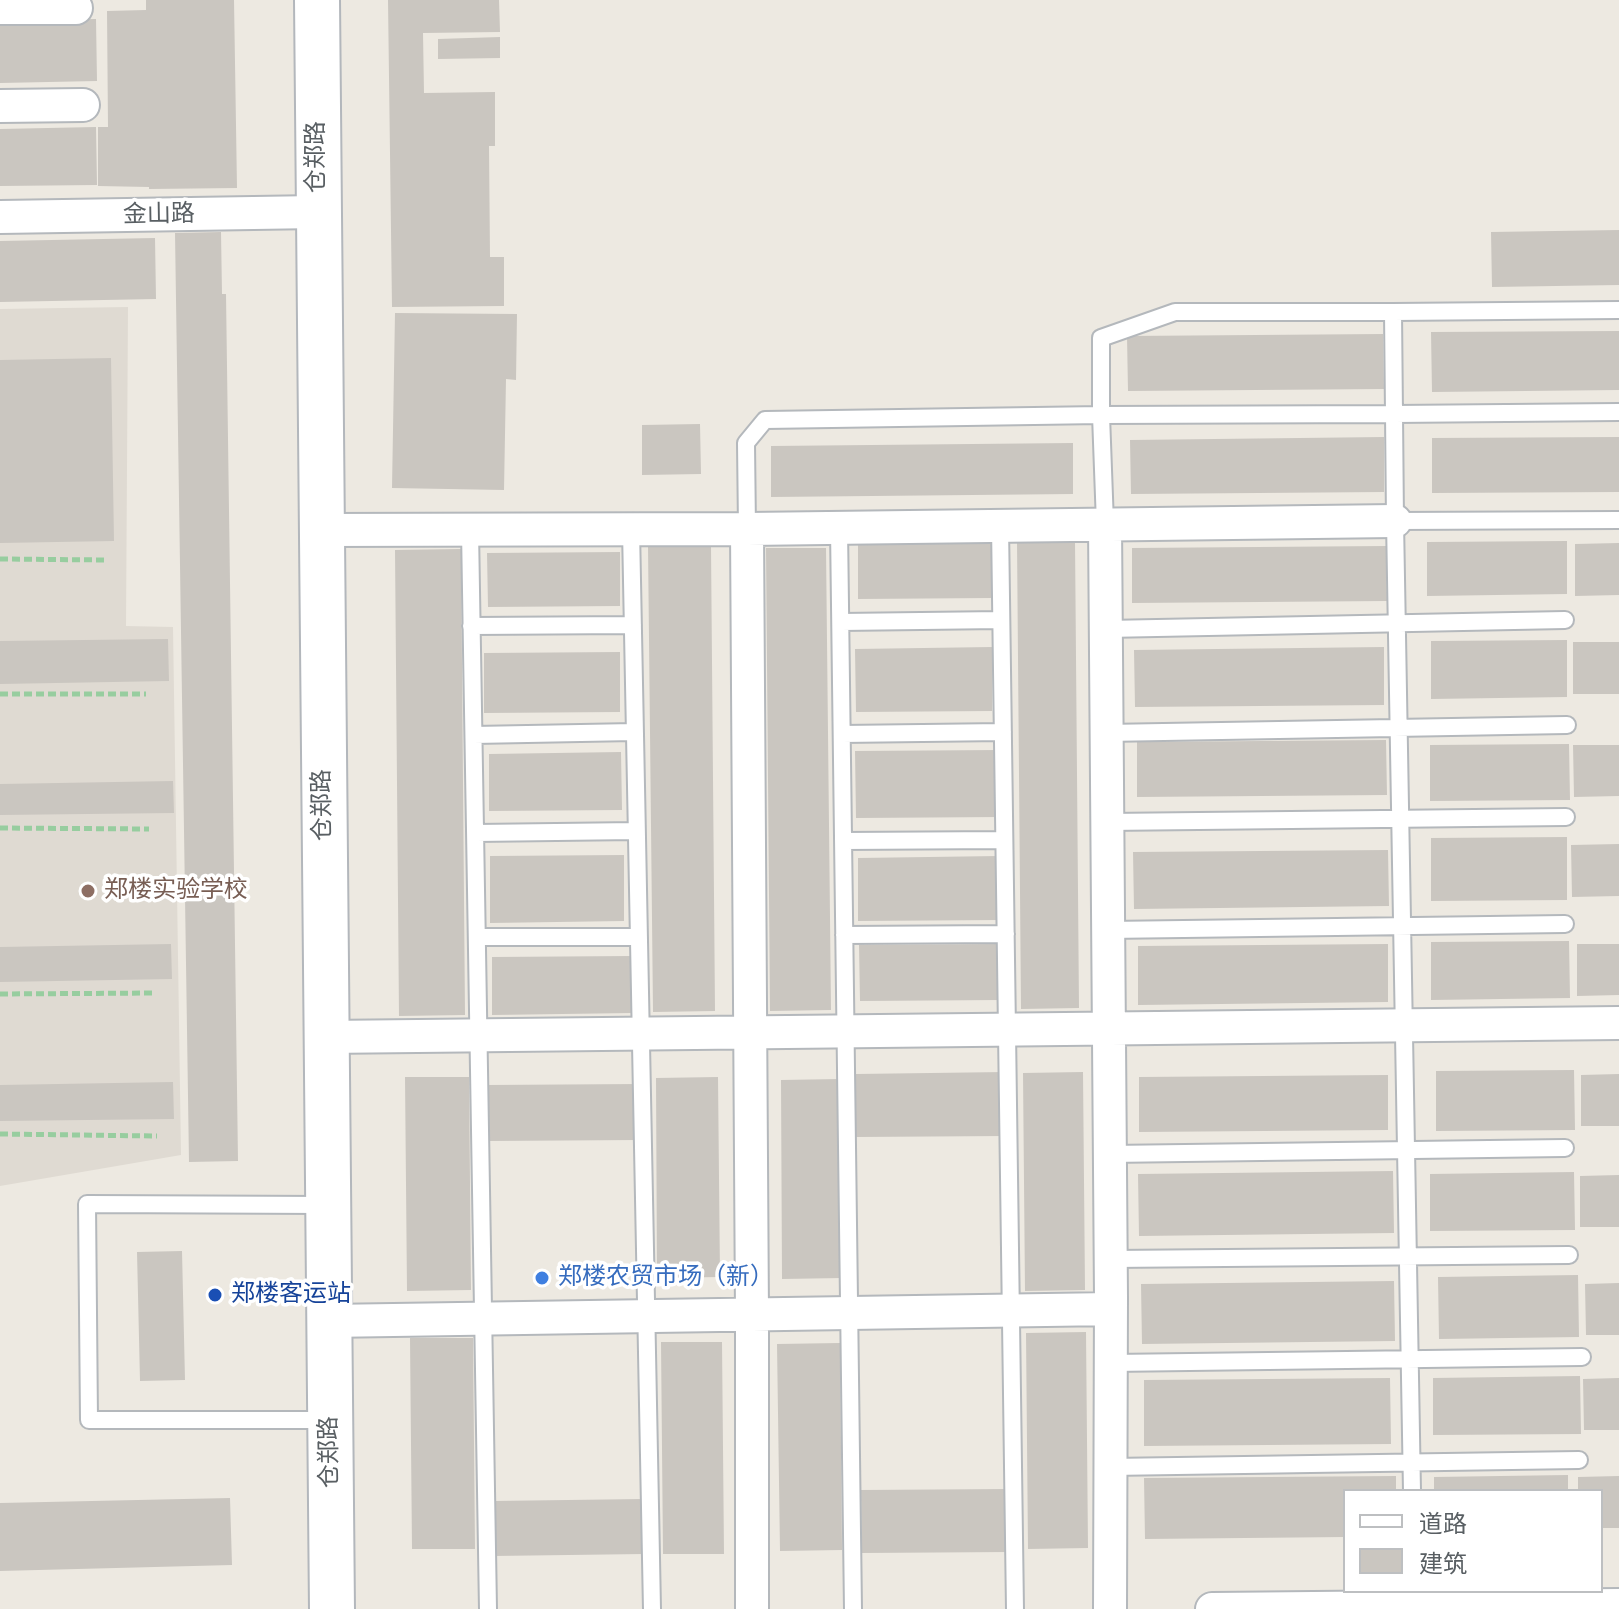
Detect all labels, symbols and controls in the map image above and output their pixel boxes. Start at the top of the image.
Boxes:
street label: 仓郑路 [303,121,331,193]
street label: 金山路 [123,200,195,230]
street label: 仓郑路 [308,769,338,841]
place label: 郑楼实验学校 [104,877,248,905]
marker: 郑楼实验学校 [79,882,97,900]
place label: 郑楼农贸市场（新） [558,1264,774,1292]
marker: 郑楼农贸市场（新） [533,1269,551,1287]
place label: 郑楼客运站 [231,1281,351,1309]
marker: 郑楼客运站 [206,1286,224,1304]
street label: 仓郑路 [315,1416,345,1488]
legend [1343,1489,1603,1593]
text: 道路 [1419,1507,1467,1539]
text: 建筑 [1419,1547,1467,1579]

